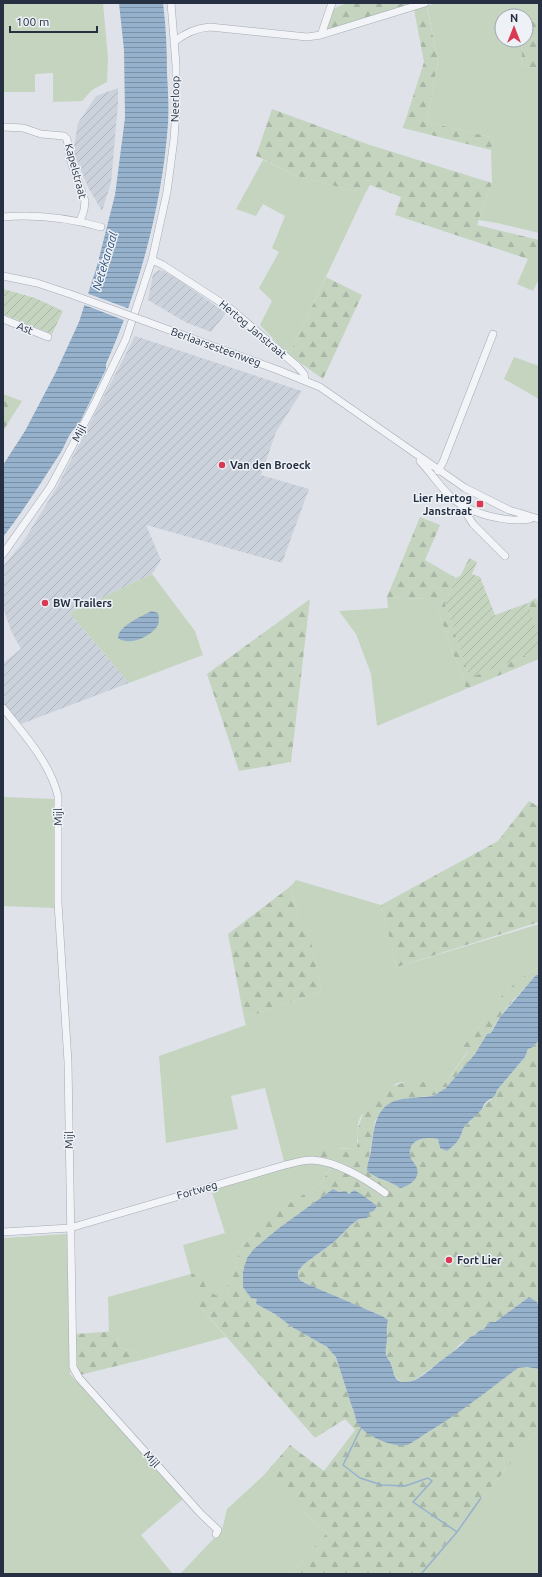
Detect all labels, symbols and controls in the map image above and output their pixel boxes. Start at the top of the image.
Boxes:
scale bar [10,8,97,34]
north arrow [494,8,534,48]
text: N [510,12,518,24]
text: 100 m [16,15,49,28]
street label: Neerloop [169,76,181,122]
street label: Kapelstraat [63,142,89,201]
water label: Netekanaal [89,229,120,292]
street label: Hertog Janstraat [217,297,289,361]
street label: Ast [15,319,35,337]
street label: Berlaarsesteenweg [169,325,263,369]
street label: Mijl [70,422,89,444]
place label: Van den Broeck [230,459,311,471]
marker: Van den Broeck [217,460,227,470]
place label: Lier Hertog Janstraat [413,492,472,517]
marker: Lier Hertog Janstraat [475,499,485,509]
place label: BW Trailers [53,597,112,609]
marker: BW Trailers [40,598,50,608]
street label: Mijl [52,808,64,826]
street label: Mijl [63,1131,75,1149]
street label: Fortweg [175,1178,219,1202]
place label: Fort Lier [457,1254,502,1266]
marker: Fort Lier [444,1255,454,1265]
street label: Mijl [142,1448,162,1470]

